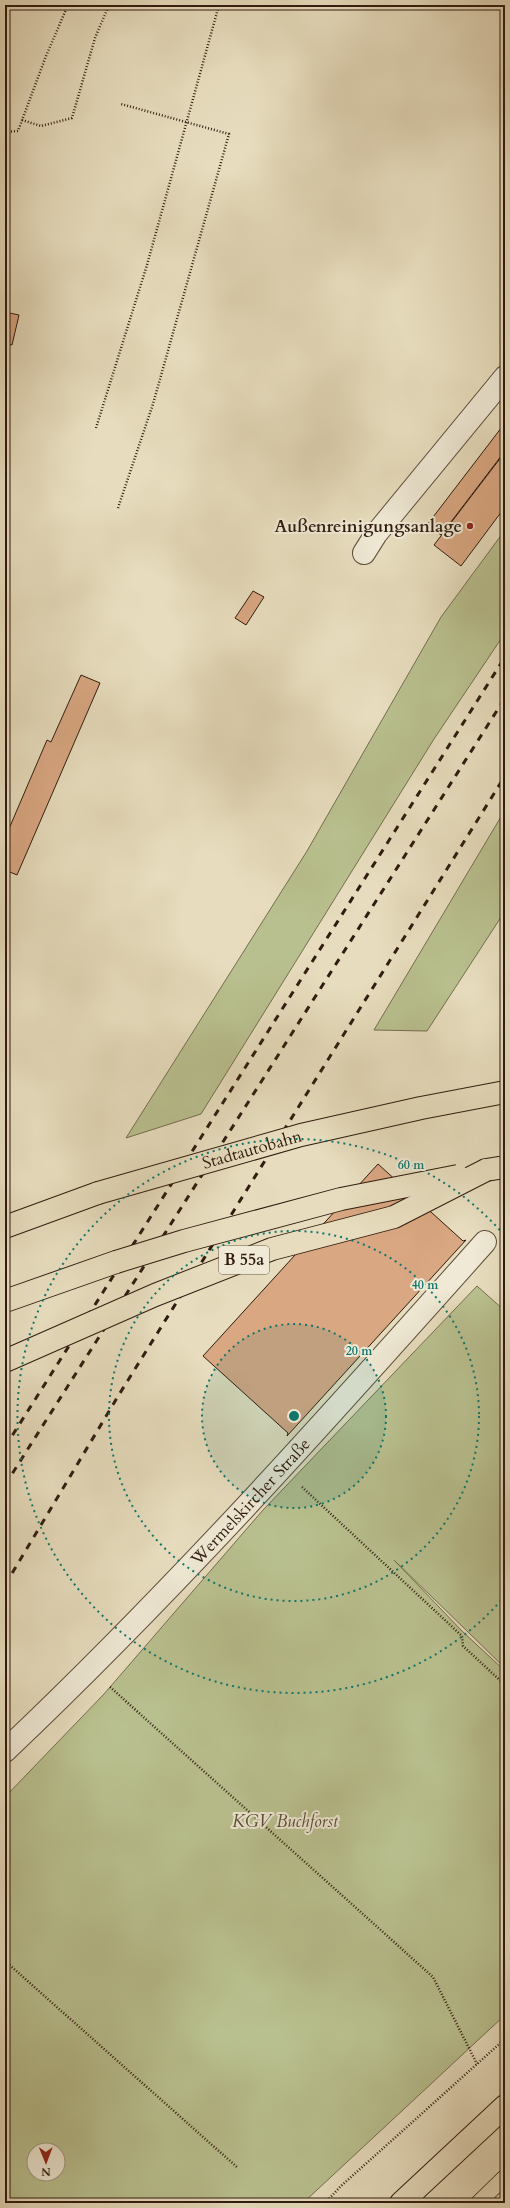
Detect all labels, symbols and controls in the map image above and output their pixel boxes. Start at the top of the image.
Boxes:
place label: Außenreinigungsanlage [275,515,462,538]
marker: Außenreinigungsanlage [465,521,475,531]
street label: Stadtautobahn [199,1124,305,1174]
text: 60 m [398,1157,425,1173]
road number: B 55a [219,1246,269,1274]
text: 40 m [412,1277,439,1293]
text: 20 m [346,1343,373,1359]
centre of rings [287,1409,301,1423]
street label: Wermelskircher Straße [185,1433,315,1571]
park label: KGV Buchforst [232,1810,339,1833]
north arrow [26,2142,66,2182]
text: N [41,2164,51,2179]

